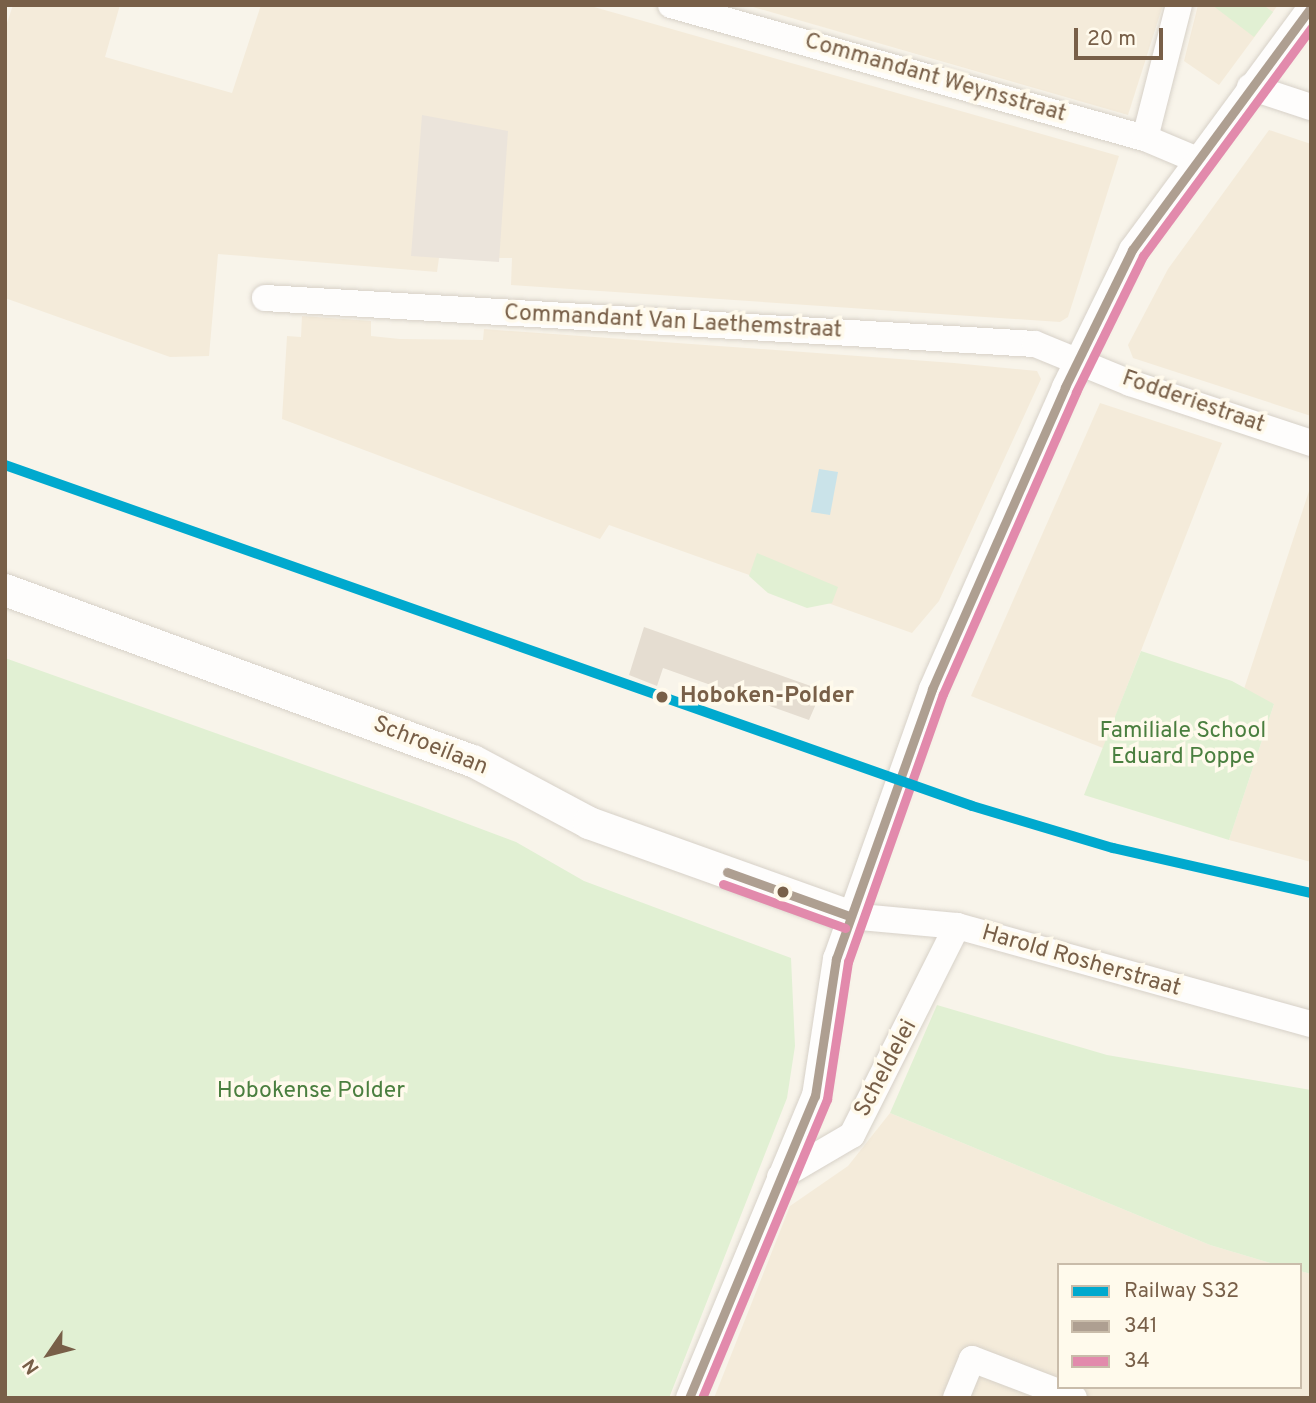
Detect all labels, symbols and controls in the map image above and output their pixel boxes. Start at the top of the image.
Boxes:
scale bar [1078,14,1167,58]
text: 20 m [1087,26,1136,53]
street label: Commandant Weynsstraat [801,28,1069,130]
street label: Commandant Van Laethemstraat [503,300,843,346]
street label: Fodderiestraat [1118,366,1268,440]
place label: Hoboken-Polder [680,683,854,711]
marker: Hoboken-Polder [651,686,673,708]
street label: Schroeilaan [369,711,491,783]
park label: Familiale School Eduard Poppe [1100,718,1266,772]
unlabelled marker [776,885,790,899]
street label: Harold Rosherstraat [978,920,1184,1004]
street label: Scheldelei [850,1016,924,1122]
park label: Hobokense Polder [217,1078,405,1106]
legend [1057,1263,1302,1389]
text: Railway S32 [1124,1278,1239,1305]
text: 341 [1124,1313,1158,1340]
north arrow [14,1319,84,1389]
text: 34 [1124,1348,1150,1375]
text: N [18,1354,46,1379]

